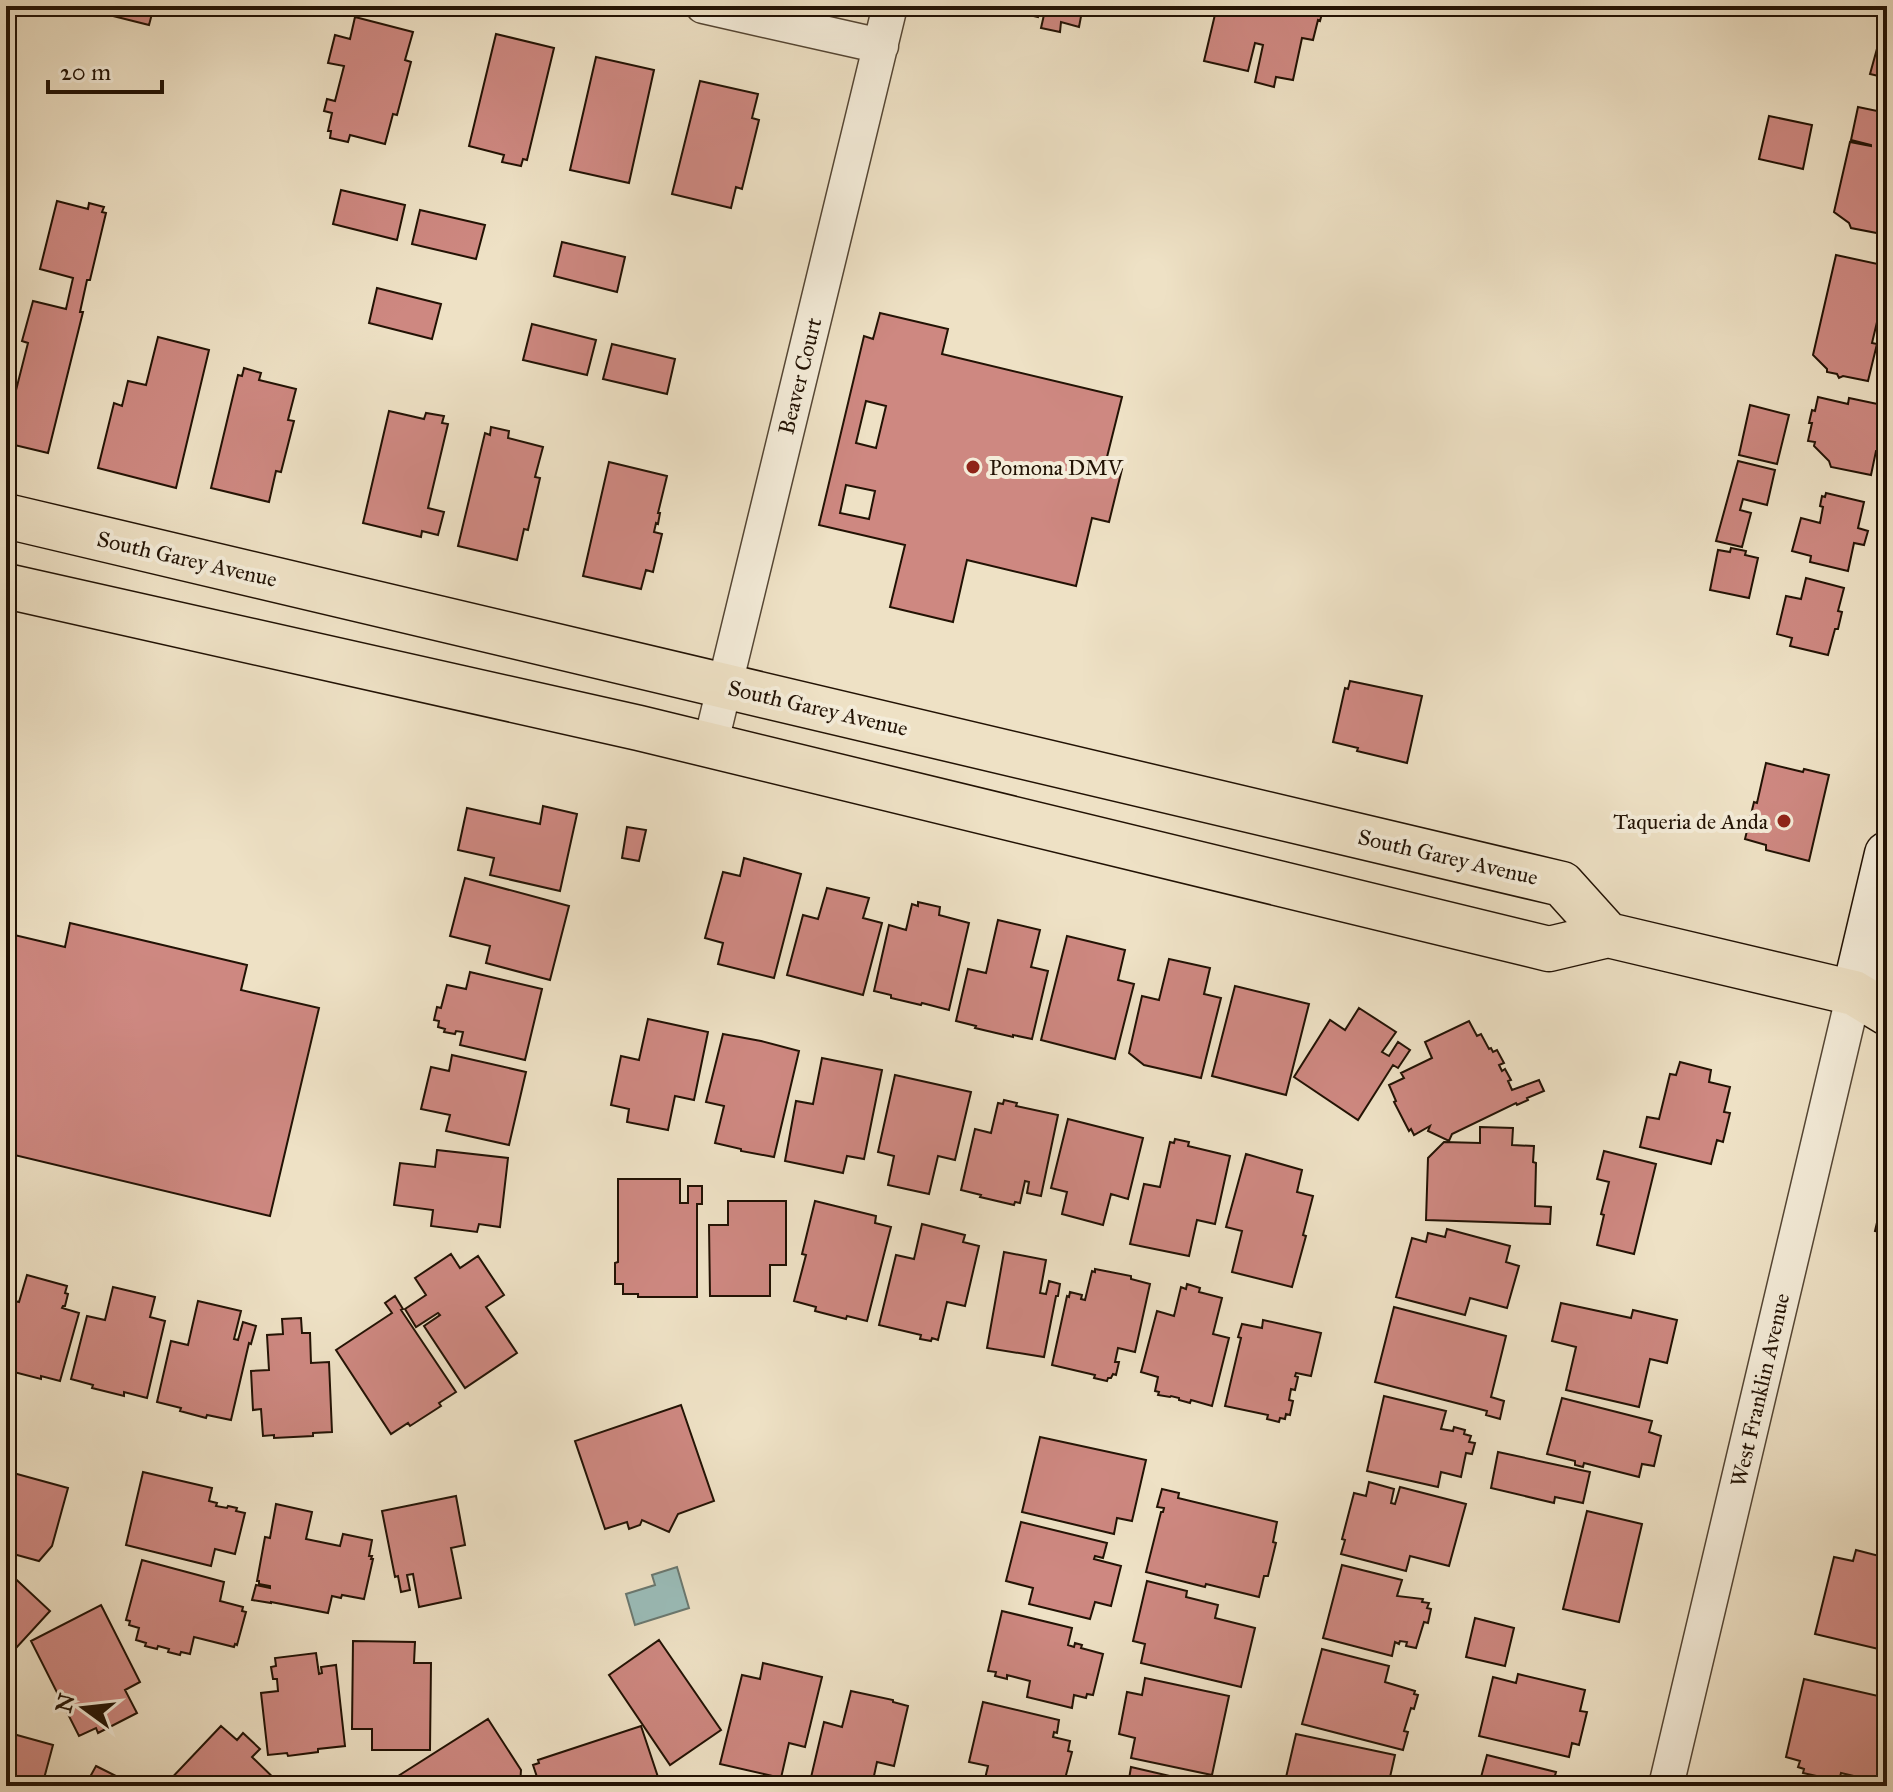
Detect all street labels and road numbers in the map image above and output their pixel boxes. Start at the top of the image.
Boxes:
street label: Beaver Court [772,315,828,437]
street label: South Garey Avenue [94,525,280,593]
street label: South Garey Avenue [725,674,911,742]
street label: South Garey Avenue [1355,823,1541,891]
street label: West Franklin Avenue [1725,1291,1795,1489]

